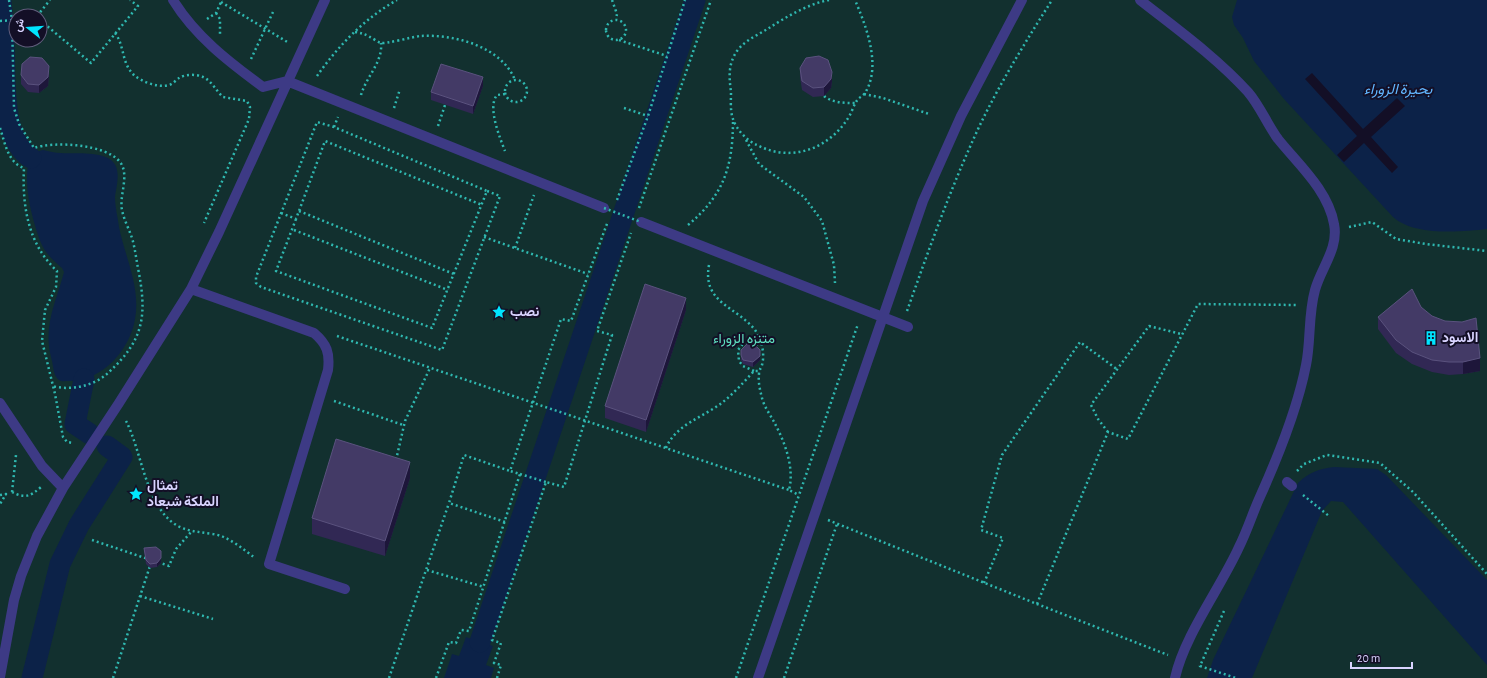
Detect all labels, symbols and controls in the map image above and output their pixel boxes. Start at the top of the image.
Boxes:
north arrow [8,8,48,48]
text: ش [12,17,27,33]
water label: بحيرة الزوراء [1364,82,1433,98]
place icon: نصب [491,304,507,320]
place label: نصب [510,305,539,320]
building icon: الاسود [1423,330,1439,346]
place label: الاسود [1442,331,1478,346]
park label: متنزه الزوراء [713,332,775,347]
place label: تمثال الملكة شبعاد [147,479,219,510]
place icon: تمثال الملكة شبعاد [128,486,144,502]
scale bar [1351,644,1412,670]
text: 20 m [1357,652,1380,664]

